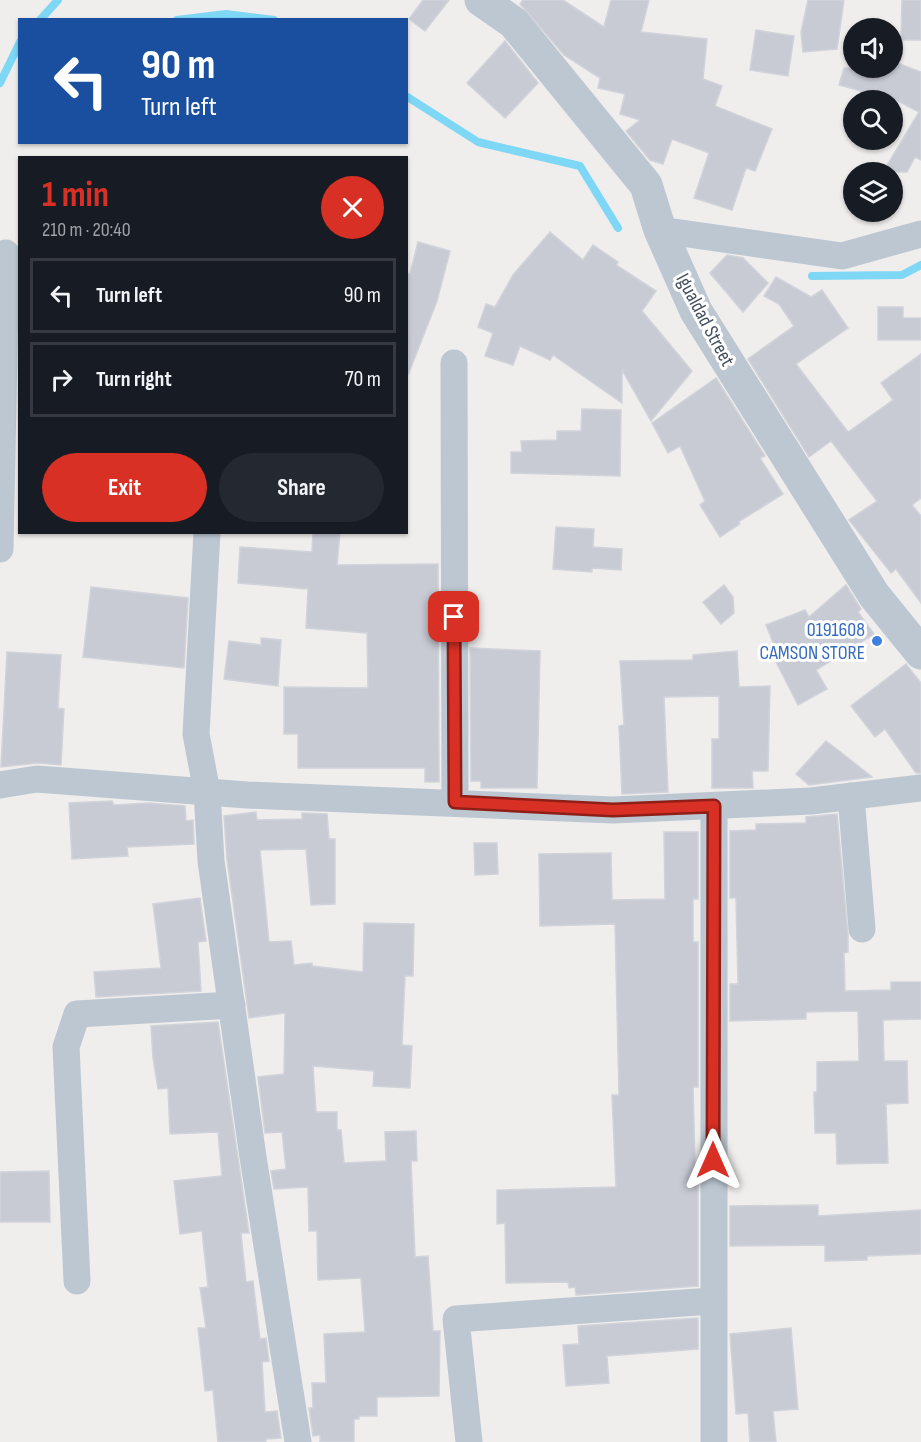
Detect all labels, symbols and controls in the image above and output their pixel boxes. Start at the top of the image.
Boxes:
map controls [843,18,903,222]
button: sound [843,18,903,78]
text: 90 m [141,40,215,91]
icon: left [42,42,120,120]
button: search [843,90,903,150]
text: Turn left [141,91,217,123]
button: layers [843,162,903,222]
text: 1 min [42,174,109,217]
button: close [321,176,384,239]
text: 210 m · 20:40 [42,218,131,242]
street label: Igualdad Street [671,270,739,370]
icon: left [45,279,78,312]
text: Turn left [96,282,162,309]
text: 90 m [344,282,381,309]
icon: right [45,363,78,396]
text: Turn right [96,366,172,393]
text: 70 m [345,366,381,393]
button: Exit [42,453,207,522]
button: Share [219,453,384,522]
pin [428,591,479,642]
icon: arrive [437,600,470,633]
place label: 0191608 CAMSON STORE [760,618,865,665]
marker: 0191608 CAMSON STORE [870,634,884,648]
position arrow [681,1128,745,1192]

